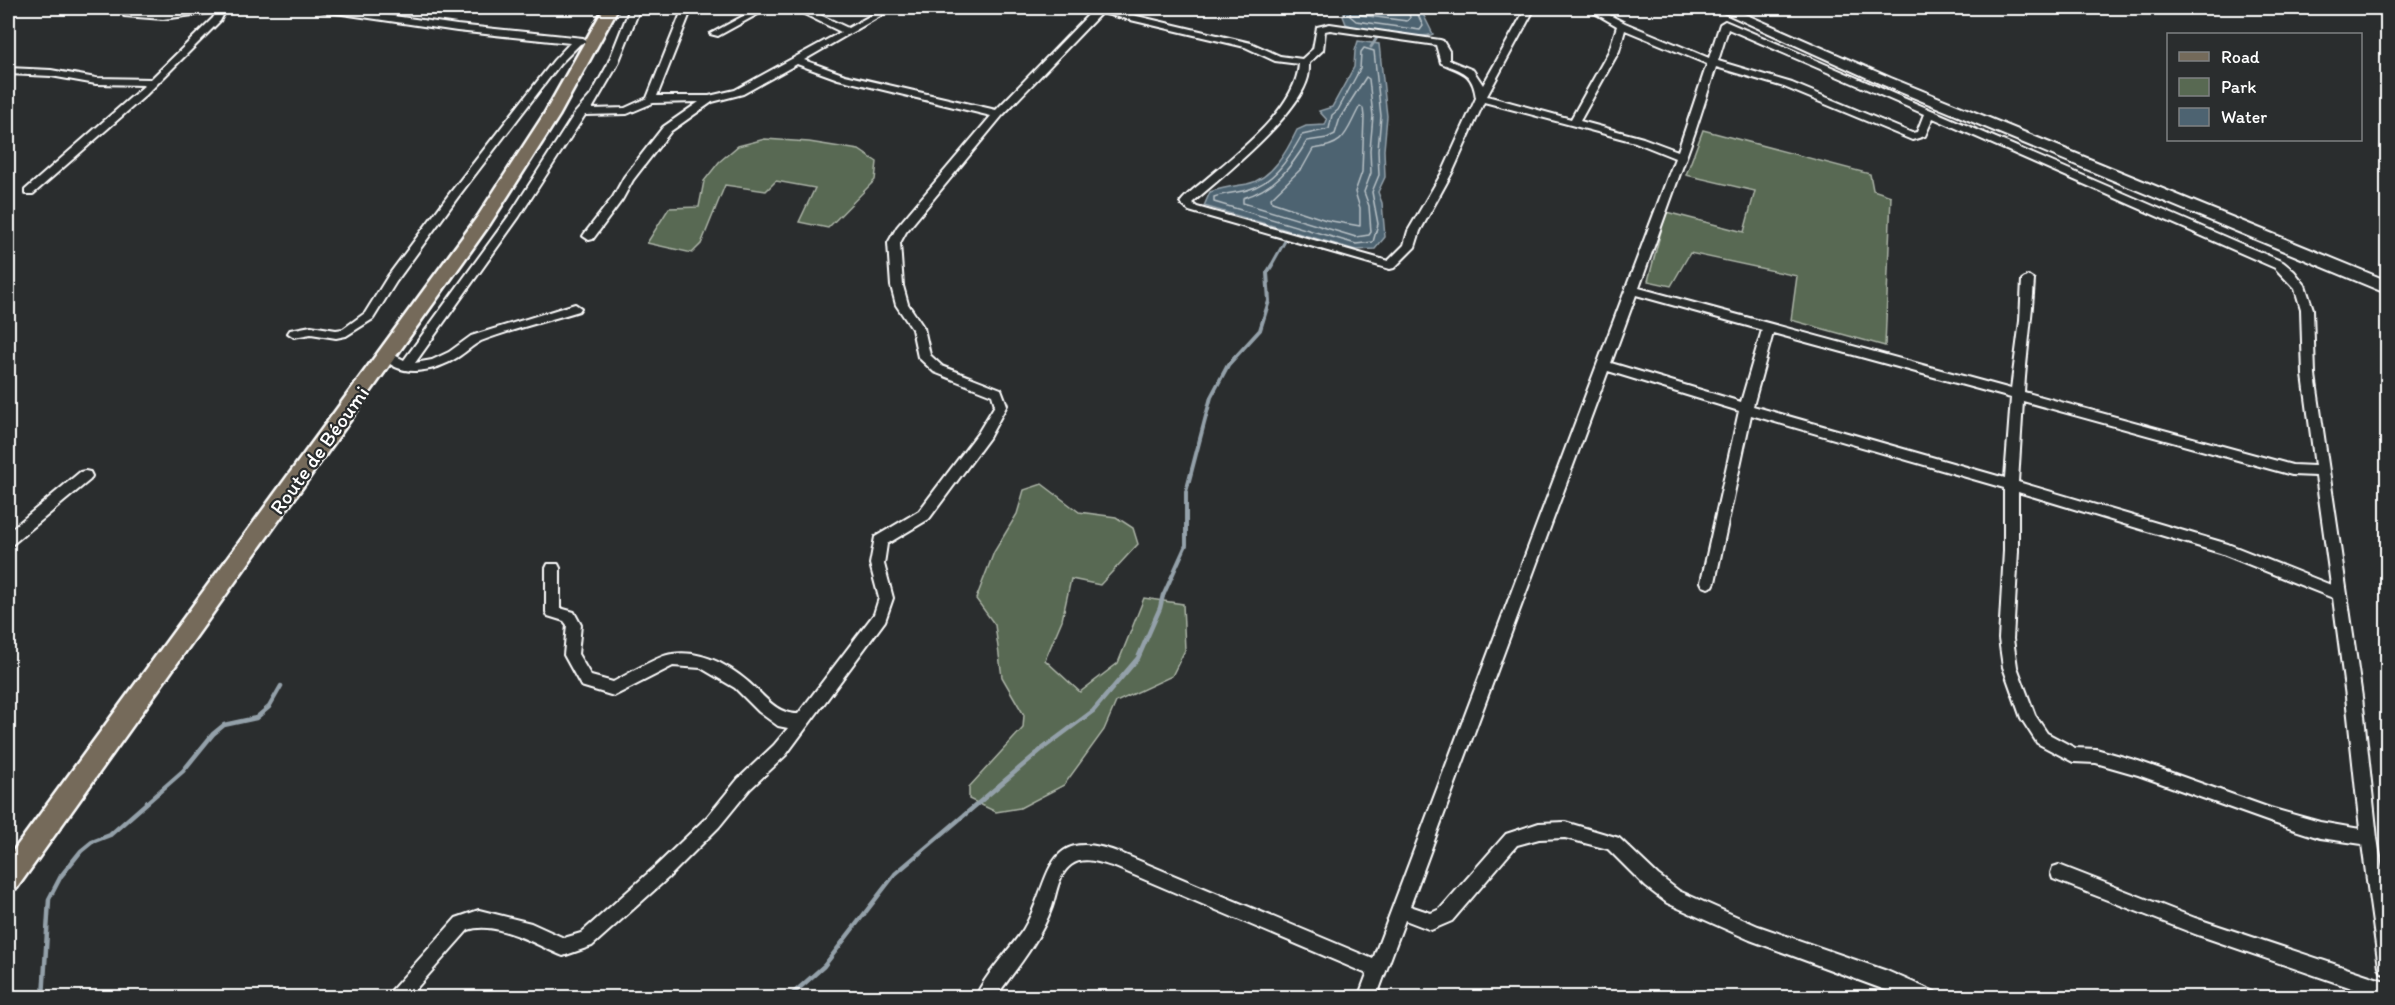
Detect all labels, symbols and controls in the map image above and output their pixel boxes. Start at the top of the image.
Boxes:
legend [2167,33,2362,141]
text: Road [2221,46,2260,68]
text: Park [2221,76,2256,98]
text: Water [2221,106,2267,128]
street label: Route de Béoumi [264,381,374,519]

